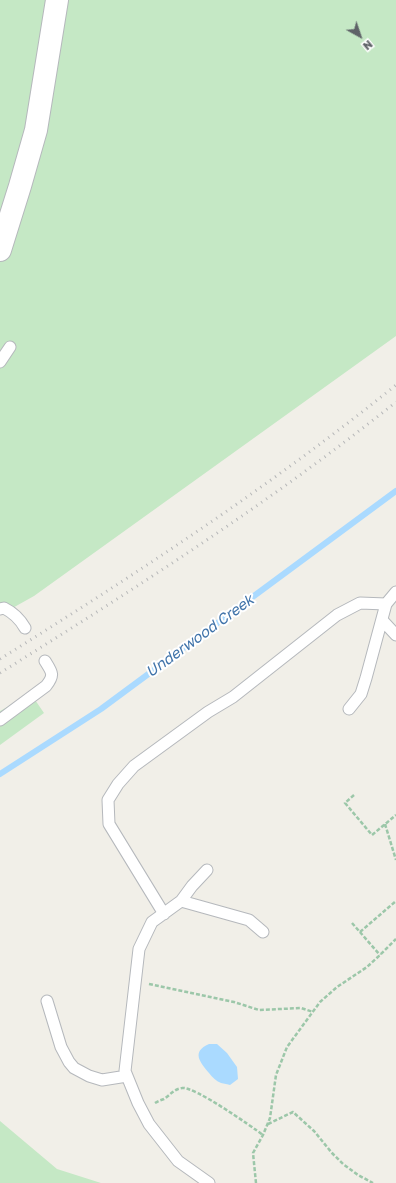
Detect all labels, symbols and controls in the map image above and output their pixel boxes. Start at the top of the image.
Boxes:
north arrow [340,16,380,56]
text: N [361,38,375,53]
water label: Underwood Creek [143,591,257,681]

